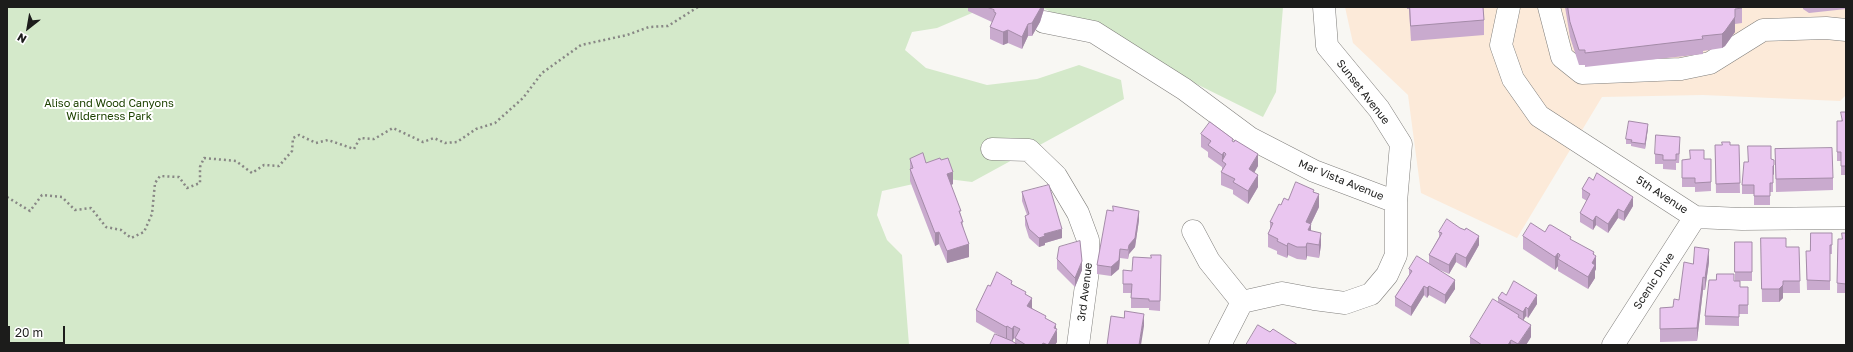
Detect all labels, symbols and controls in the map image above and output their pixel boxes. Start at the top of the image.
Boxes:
north arrow [8,8,48,48]
text: N [15,31,28,46]
street label: Sunset Avenue [1334,57,1392,127]
park label: Aliso and Wood Canyons Wilderness Park [44,97,174,123]
street label: Mar Vista Avenue [1296,157,1386,203]
street label: 5th Avenue [1634,173,1690,217]
street label: Scenic Drive [1631,250,1677,312]
street label: 3rd Avenue [1075,262,1095,322]
scale bar [10,318,67,344]
text: 20 m [15,325,43,340]

